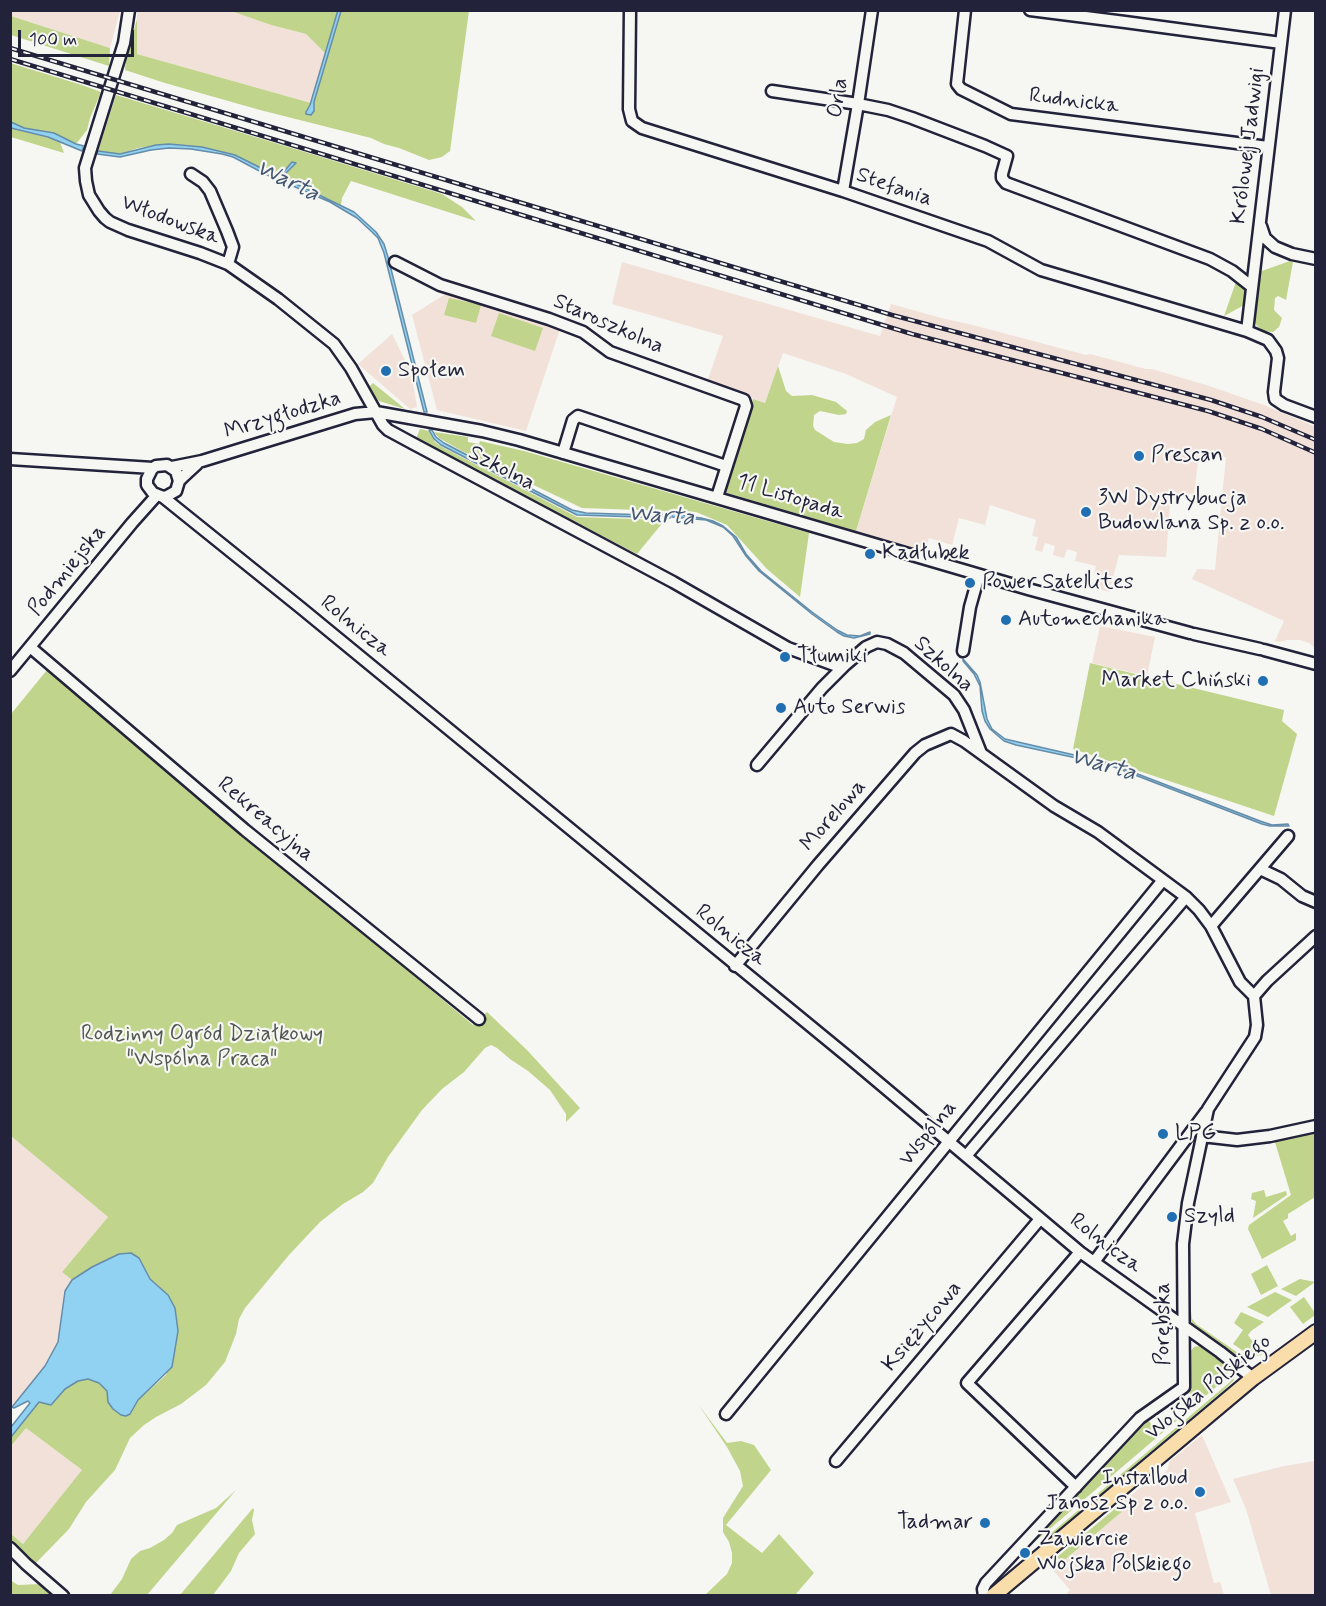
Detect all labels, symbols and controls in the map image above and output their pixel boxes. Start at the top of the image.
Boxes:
scale bar [21,18,136,56]
text: 100 m [29,28,77,52]
street label: Królowej Jadwigi [1226,66,1272,226]
street label: Orla [823,76,855,120]
street label: Rudnicka [1027,83,1121,121]
water label: Warta [251,154,323,210]
street label: Stefania [852,163,936,213]
street label: Włodowska [117,190,223,252]
street label: Staroszkolna [549,289,667,361]
place label: Społem [398,358,465,384]
marker: Społem [379,364,393,378]
street label: Mrzygłodzka [221,386,345,446]
street label: Szkolna [463,440,539,498]
place label: Prescan [1151,443,1223,469]
marker: Prescan [1132,449,1146,463]
street label: 11 Listopada [733,469,847,527]
place label: 3W Dystrybucja Budowlana Sp. z o.o. [1098,486,1284,538]
water label: Warta [627,500,695,534]
marker: 3W Dystrybucja Budowlana Sp. z o.o. [1079,505,1093,519]
street label: Podmiejska [23,520,113,622]
place label: Kadłubek [882,541,970,567]
marker: Kadłubek [863,547,877,561]
place label: Power Satellites [982,570,1134,596]
marker: Power Satellites [963,576,977,590]
street label: Rolnicza [314,590,396,664]
place label: Automechanika [1018,607,1167,633]
marker: Automechanika [999,613,1013,627]
street label: Szkolna [907,631,979,699]
place label: Tłumiki [797,644,867,670]
marker: Tłumiki [778,650,792,664]
place label: Market Chiński [1101,668,1251,694]
marker: Market Chiński [1256,674,1270,688]
place label: Auto Serwis [793,695,906,721]
marker: Auto Serwis [774,701,788,715]
water label: Warta [1067,743,1139,789]
street label: Rekreacyjna [211,772,319,868]
street label: Morelowa [795,774,873,858]
street label: Rolnicza [689,899,771,973]
park label: Rodzinny Ogród Działkowy "Wspólna Praca" [81,1022,323,1074]
street label: Wspólna [895,1096,963,1172]
place label: LPG [1175,1121,1216,1147]
marker: LPG [1156,1127,1170,1141]
place label: Szyld [1184,1204,1235,1230]
street label: Rolnicza [1064,1208,1146,1280]
marker: Szyld [1165,1210,1179,1224]
street label: Księżycowa [877,1276,969,1378]
street label: Porębska [1151,1283,1177,1365]
street label: Wojska Polskiego [1141,1329,1277,1447]
place label: Instalbud Janosz Sp z o.o. [1045,1466,1188,1518]
marker: Instalbud Janosz Sp z o.o. [1193,1485,1207,1499]
place label: Tadmar [897,1510,973,1536]
marker: Tadmar [978,1516,992,1530]
place label: Zawiercie Wojska Polskiego [1037,1527,1191,1579]
marker: Zawiercie Wojska Polskiego [1018,1546,1032,1560]

